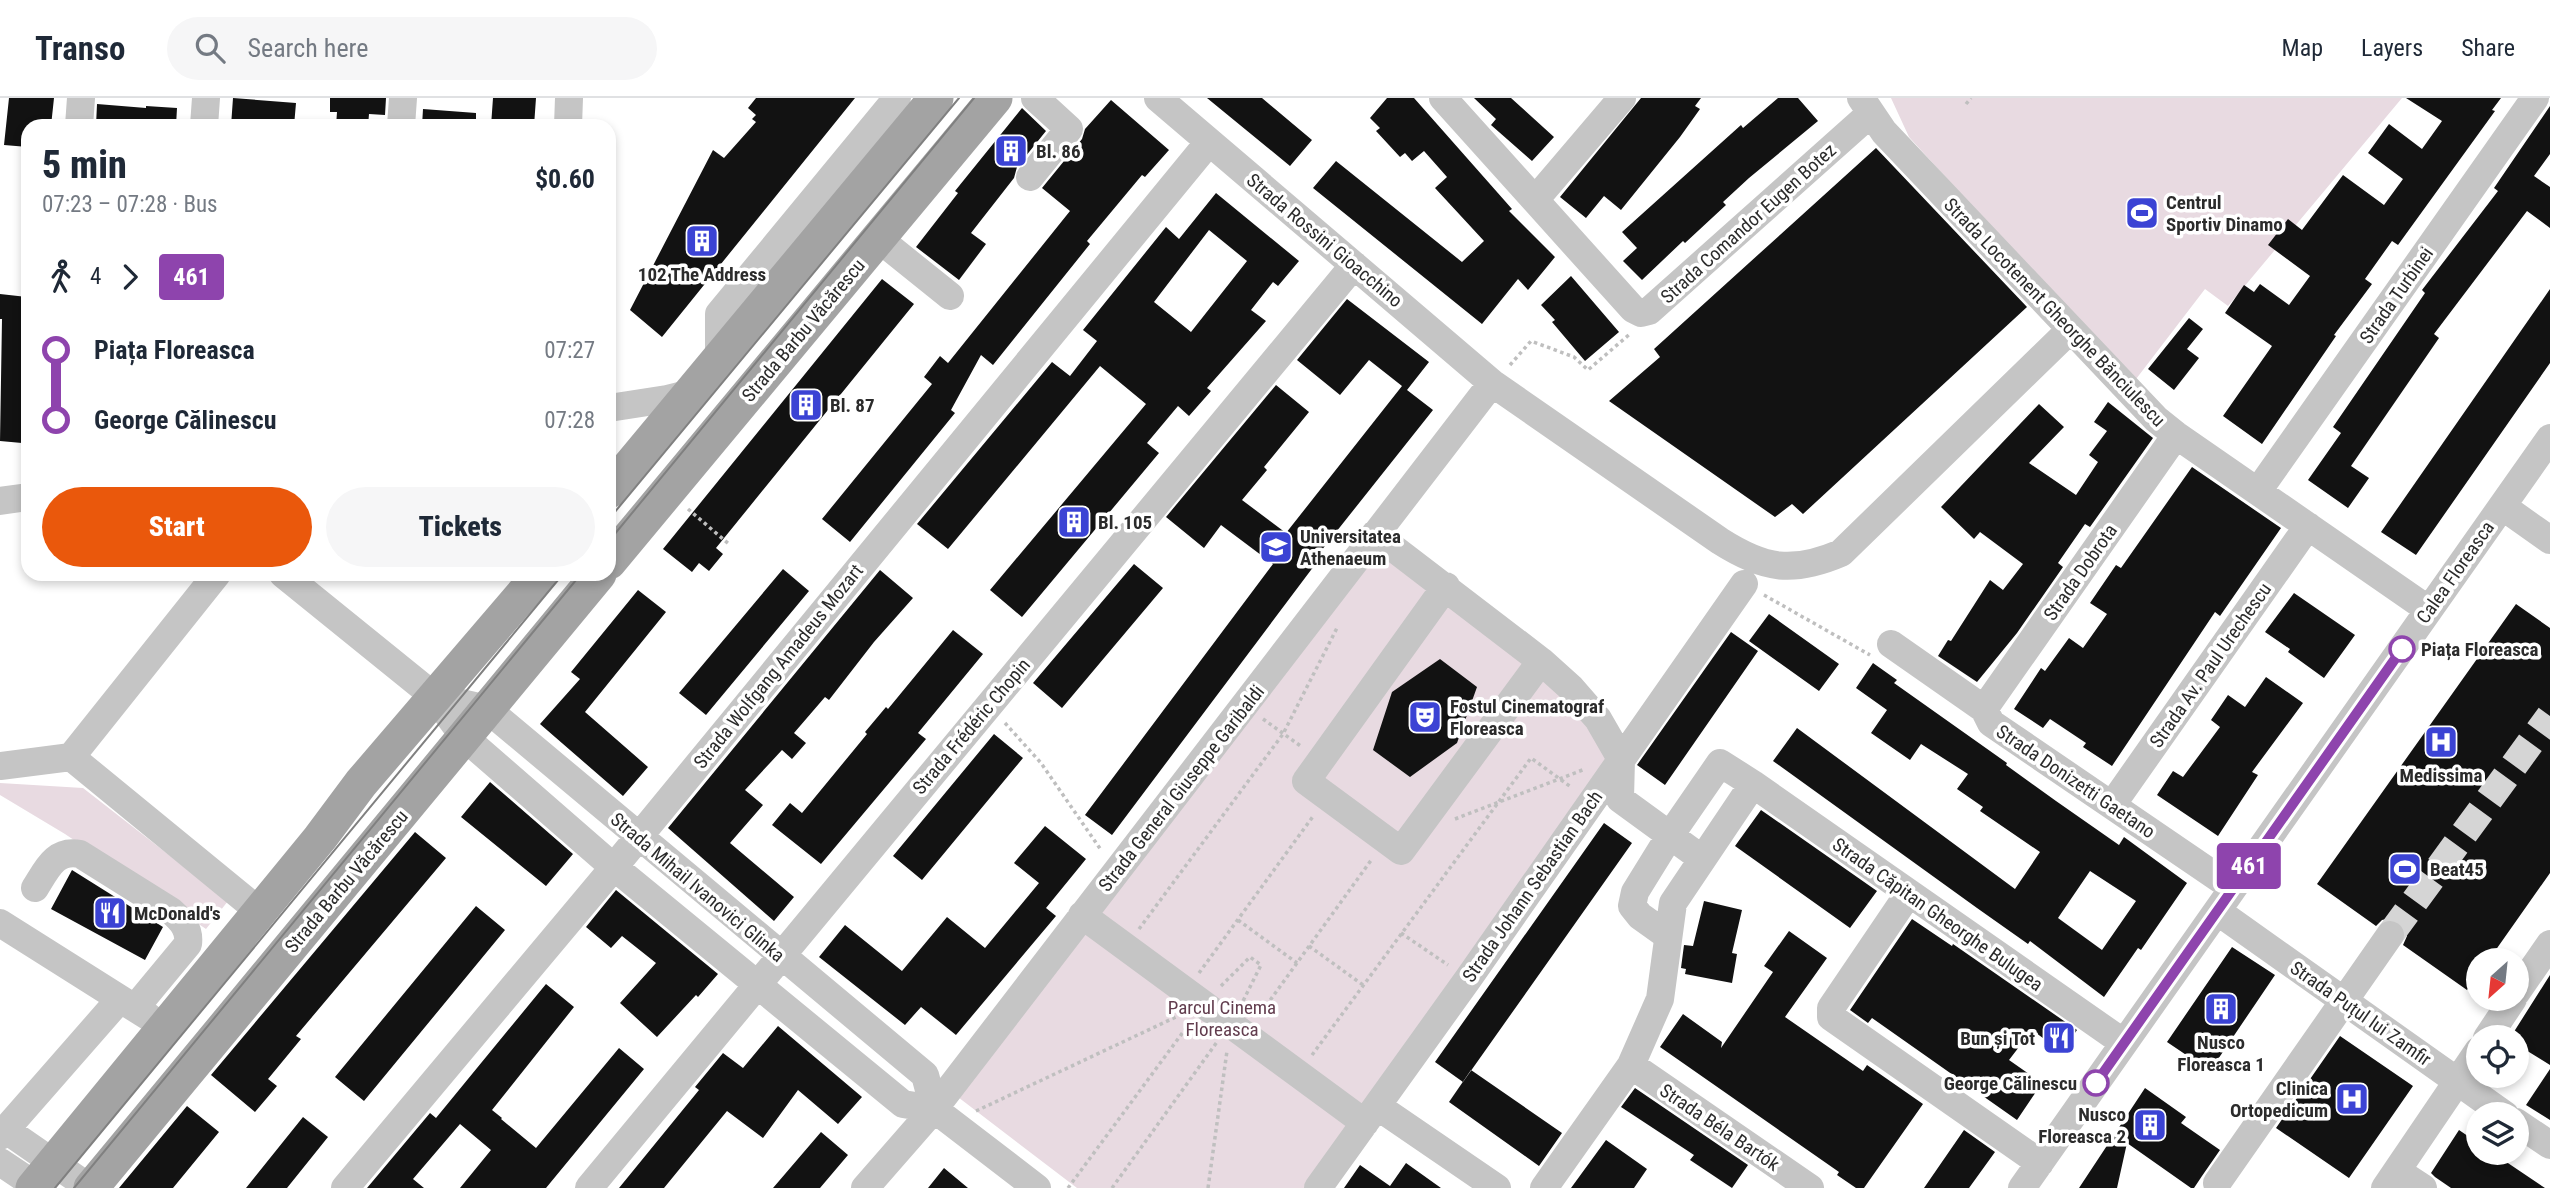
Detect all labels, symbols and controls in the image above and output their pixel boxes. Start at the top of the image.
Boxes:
search box [167,17,657,80]
text: Transo [35,29,125,68]
icon: search [191,29,229,67]
text: Search here [247,33,368,63]
text: Map [2282,34,2323,62]
text: Layers [2361,34,2423,62]
text: Share [2461,34,2515,62]
building icon: Bl. 86 [992,132,1030,170]
street label: Strada Comandor Eugen Botez [1656,139,1841,308]
place label: Bl. 86 [1036,140,1081,163]
text: 5 min [42,143,127,187]
text: $0.60 [535,164,595,194]
street label: Strada Rossini Gioacchino [1242,169,1407,312]
text: 07:23 – 07:28 · Bus [42,191,218,218]
place label: Centrul Sportiv Dinamo [2166,191,2283,236]
street label: Strada Locotenent Gheorghe Bănciulescu [1939,193,2170,431]
sports icon: Centrul Sportiv Dinamo [2123,194,2161,232]
building icon: 102 The Address [683,222,721,260]
street label: Strada Turbinei [2355,243,2438,348]
street label: Strada Barbu Văcărescu [737,254,870,406]
icon: walk [42,258,80,296]
icon: forward [111,258,149,296]
text: 4 [90,263,101,290]
text: 461 [173,263,210,291]
place label: 102 The Address [638,263,766,286]
text: Piața Floreasca [94,335,255,365]
text: 07:27 [544,337,595,364]
building icon: Bl. 87 [787,386,825,424]
place label: Bl. 87 [830,394,875,417]
text: George Călinescu [94,405,276,435]
text: 07:28 [544,407,595,434]
button: Start [42,487,312,567]
button: Tickets [326,487,595,567]
building icon: Bl. 105 [1055,503,1093,541]
place label: Bl. 105 [1098,511,1152,534]
street label: Calea Floreasca [2412,517,2499,628]
street label: Strada Dobrota [2039,520,2122,625]
place label: Universitatea Athenaeum [1300,525,1401,570]
school or university icon: Universitatea Athenaeum [1257,528,1295,566]
street label: Strada Wolfgang Amadeus Mozart [689,560,868,773]
street label: Strada Av. Paul Urechescu [2145,578,2276,752]
marker: Piața Floreasca [2389,636,2415,662]
place label: Piața Floreasca [2421,638,2539,661]
street label: Strada Frédéric Chopin [908,654,1035,799]
street label: Strada General Giuseppe Garibaldi [1094,680,1269,896]
place label: Fostul Cinematograf Floreasca [1450,695,1605,740]
theatre icon: Fostul Cinematograf Floreasca [1406,698,1444,736]
street label: Strada Donizetti Gaetano [1992,720,2159,843]
hospital icon: Medissima [2422,723,2460,761]
place label: Medissima [2400,764,2482,787]
street label: Strada Johann Sebastian Bach [1457,786,1607,987]
street label: Strada Barbu Văcărescu [280,805,413,957]
street label: Strada Mihail Ivanovici Glinka [606,808,789,967]
street label: Strada Căpitan Gheorghe Bulugea [1828,833,2047,996]
line badge: 461 [2209,843,2289,889]
sports icon: Beat45 [2386,850,2424,888]
text: 461 [2231,852,2267,880]
place label: Beat45 [2430,858,2484,881]
restaurant icon: McDonald's [91,894,129,932]
place label: McDonald's [134,902,221,925]
north arrow [2466,948,2529,1012]
map controls [2466,948,2529,1165]
street label: Strada Puțul lui Zamfir [2286,956,2436,1071]
building icon: Nusco Floreasca 1 [2202,990,2240,1028]
park label: Parcul Cinema Floreasca [1168,996,1276,1041]
restaurant icon: Bun și Tot [2040,1019,2078,1057]
button: locate [2466,1025,2529,1088]
place label: Bun și Tot [1960,1027,2035,1050]
place label: Nusco Floreasca 1 [2177,1031,2265,1076]
marker: George Călinescu [2083,1070,2109,1096]
place label: George Călinescu [1944,1072,2077,1095]
place label: Clinica Ortopedicum [2230,1077,2328,1122]
street label: Strada Béla Bartók [1656,1079,1784,1176]
hospital icon: Clinica Ortopedicum [2333,1080,2371,1118]
button: layers [2466,1102,2529,1165]
place label: Nusco Floreasca 2 [2038,1103,2126,1148]
building icon: Nusco Floreasca 2 [2131,1106,2169,1144]

